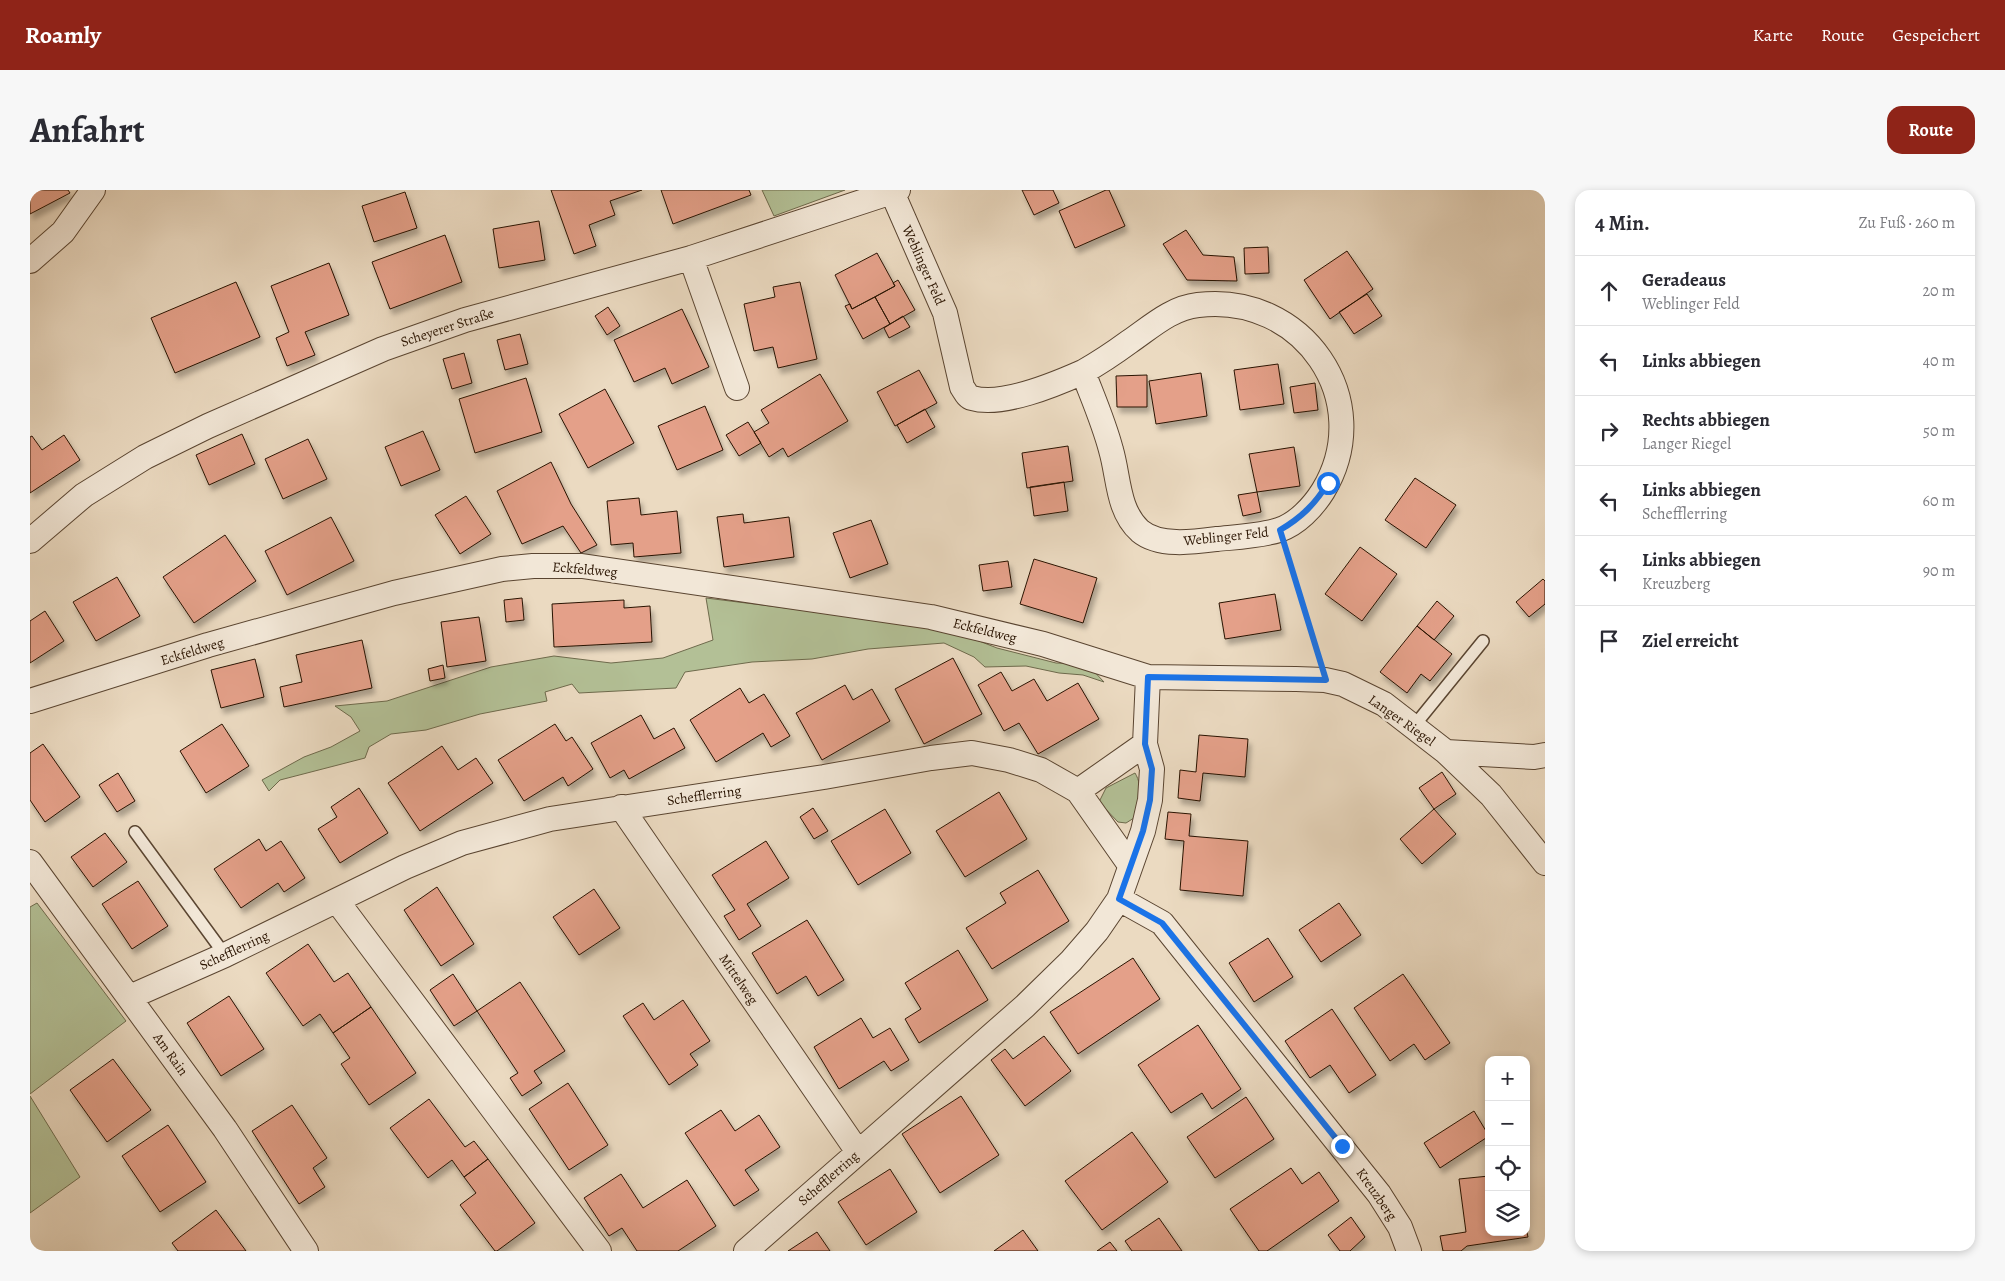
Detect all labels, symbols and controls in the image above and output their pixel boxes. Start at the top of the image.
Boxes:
text: Roamly [25,19,101,51]
text: Karte [1753,23,1793,47]
text: Route [1821,23,1864,47]
text: Gespeichert [1892,23,1980,47]
text: Anfahrt [30,106,145,154]
button: Route [1887,106,1975,154]
text: 4 Min. [1595,209,1650,237]
text: Zu Fuß · 260 m [1858,212,1955,234]
street label: Weblinger Feld [897,221,950,309]
text: Geradeaus [1642,267,1726,293]
icon: ahead [1595,277,1623,305]
text: 20 m [1922,280,1955,302]
text: Weblinger Feld [1642,293,1740,315]
street label: Scheyerer Straße [398,303,496,352]
icon: left [1595,347,1623,375]
text: Links abbiegen [1642,348,1761,374]
text: 40 m [1923,350,1955,372]
text: Rechts abbiegen [1642,407,1770,433]
icon: right [1595,417,1623,445]
text: 50 m [1923,420,1955,442]
text: Langer Riegel [1642,433,1731,455]
route start [1317,472,1340,495]
text: Links abbiegen [1642,477,1761,503]
icon: left [1595,487,1623,515]
text: 60 m [1923,490,1955,512]
text: Schefflerring [1642,503,1727,525]
street label: Weblinger Feld [1182,523,1270,551]
text: Links abbiegen [1642,547,1761,573]
street label: Eckfeldweg [552,557,618,582]
icon: left [1595,557,1623,585]
text: 90 m [1923,560,1955,582]
text: Kreuzberg [1642,573,1711,595]
street label: Eckfeldweg [951,613,1019,648]
icon: arrive [1595,627,1623,655]
text: Ziel erreicht [1642,628,1739,654]
street label: Eckfeldweg [158,633,226,670]
street label: Langer Riegel [1364,690,1440,751]
street label: Schefflerring [666,781,742,810]
street label: Schefflerring [196,926,272,975]
street label: Mittelweg [715,950,763,1008]
street label: Am Rain [148,1028,193,1080]
map controls [1485,1056,1530,1236]
button: + [1485,1056,1530,1101]
button: − [1485,1101,1530,1146]
route end [1331,1135,1354,1158]
button: locate [1485,1146,1530,1191]
street label: Schefflerring [794,1147,863,1210]
street label: Kreuzberg [1352,1164,1402,1224]
button: layers [1485,1191,1530,1236]

